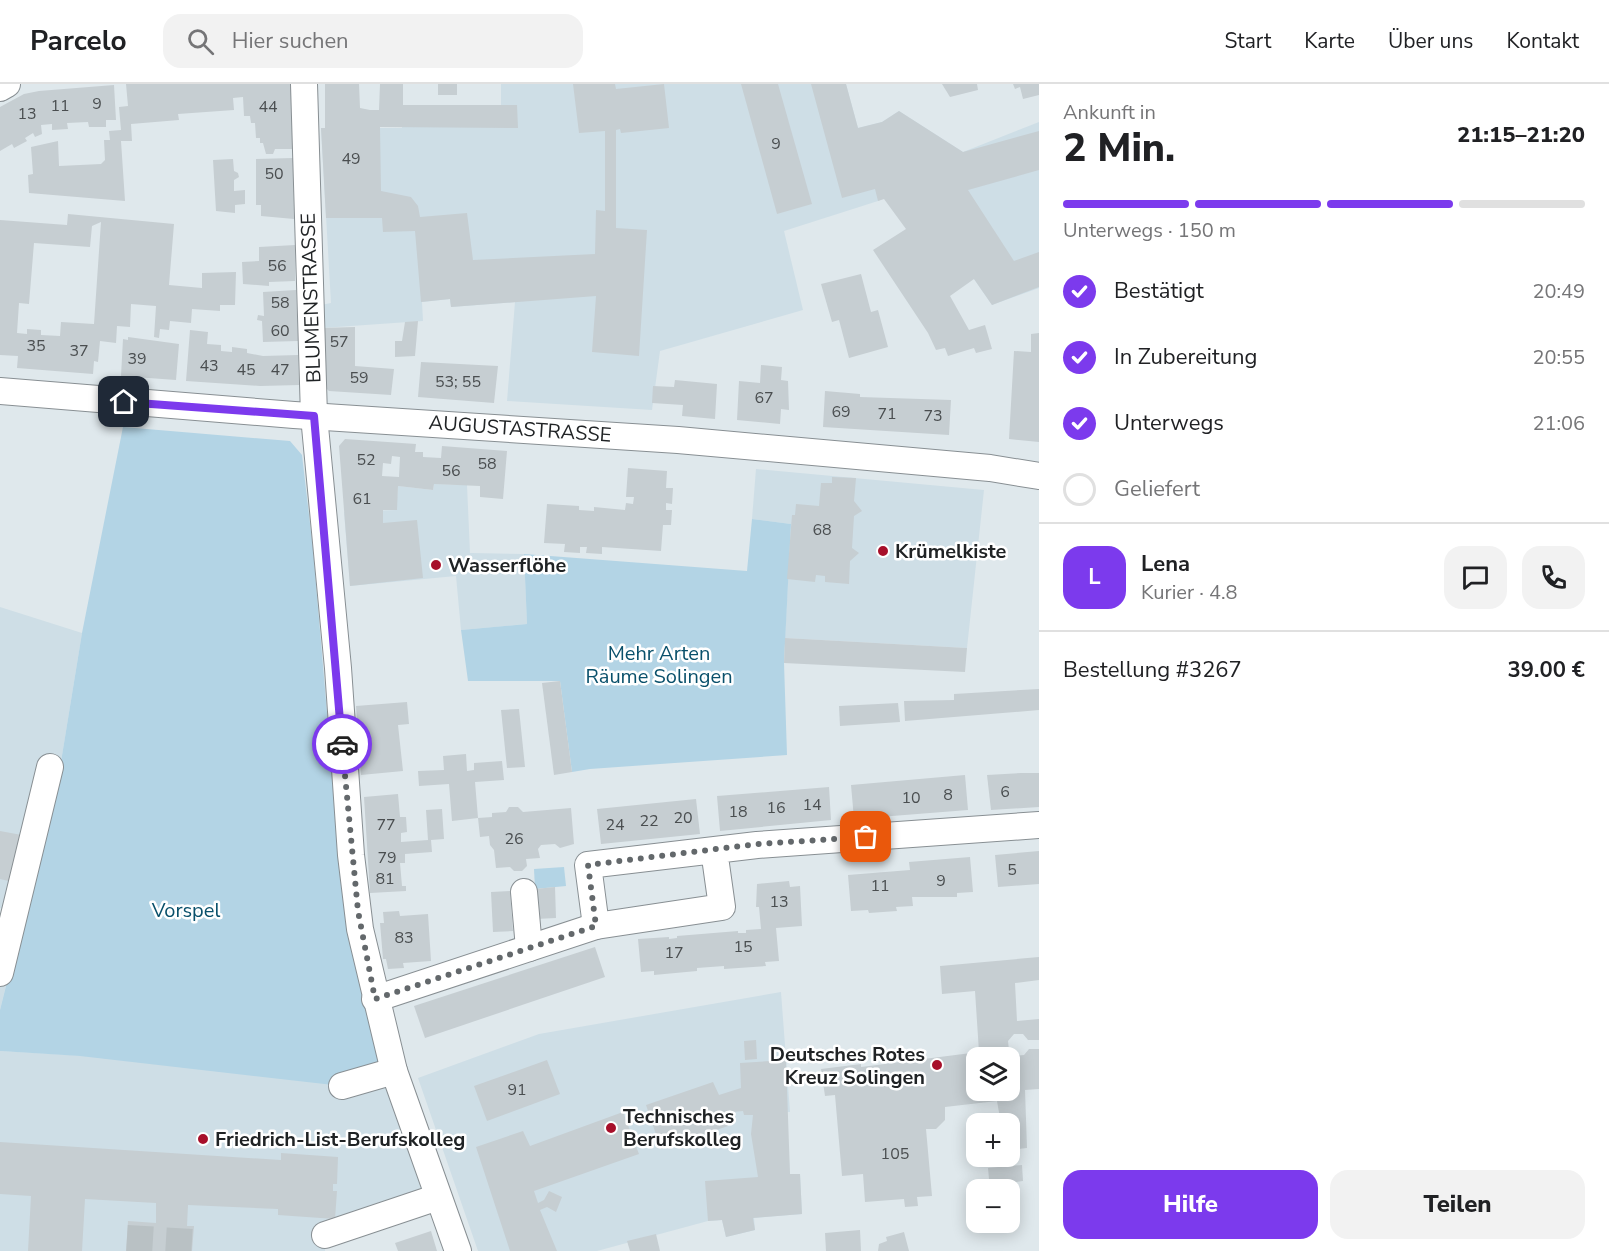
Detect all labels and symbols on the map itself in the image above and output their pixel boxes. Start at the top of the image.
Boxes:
house number: 9 [92,93,102,115]
house number: 11 [50,95,70,117]
house number: 44 [258,96,278,118]
house number: 13 [17,103,37,125]
house number: 9 [771,133,781,155]
house number: 49 [341,148,361,170]
house number: 50 [264,163,284,185]
street label: BLUMENSTRASSE [295,213,327,383]
house number: 56 [267,255,287,277]
house number: 58 [270,292,290,314]
house number: 60 [270,320,290,342]
house number: 57 [329,331,349,353]
house number: 35 [26,335,46,357]
house number: 37 [69,340,89,362]
house number: 39 [127,348,147,370]
house number: 43 [199,355,219,377]
house number: 45 [236,359,256,381]
house number: 47 [270,359,290,381]
house number: 59 [349,367,369,389]
house number: 53; 55 [435,371,481,393]
pin [98,376,149,427]
house number: 67 [754,387,774,409]
house number: 69 [831,401,851,423]
house number: 71 [877,403,897,425]
house number: 73 [923,405,943,427]
street label: AUGUSTASTRASSE [428,409,612,449]
house number: 52 [356,449,376,471]
house number: 58 [477,453,497,475]
house number: 56 [441,460,461,482]
house number: 61 [352,488,372,510]
house number: 68 [812,519,832,541]
place label: Krümelkiste [895,538,1007,565]
marker: Krümelkiste [876,544,890,558]
place label: Wasserflöhe [448,552,567,579]
marker: Wasserflöhe [429,558,443,572]
park label: Mehr Arten Räume Solingen [585,640,733,690]
courier [312,714,372,774]
house number: 6 [1000,781,1010,803]
house number: 8 [943,784,953,806]
house number: 10 [901,787,921,809]
house number: 14 [802,794,822,816]
house number: 16 [766,797,786,819]
house number: 18 [728,801,748,823]
house number: 20 [673,807,693,829]
house number: 22 [639,810,659,832]
pin [840,811,891,862]
house number: 77 [376,814,396,836]
house number: 24 [605,814,625,836]
house number: 26 [504,828,524,850]
house number: 79 [377,847,397,869]
house number: 5 [1007,859,1017,881]
house number: 81 [375,868,395,890]
house number: 9 [936,870,946,892]
house number: 11 [870,875,890,897]
house number: 13 [769,891,789,913]
park label: Vorspel [151,897,220,924]
house number: 83 [394,927,414,949]
house number: 15 [733,936,753,958]
house number: 17 [664,942,684,964]
place label: Deutsches Rotes Kreuz Solingen [770,1041,925,1091]
marker: Deutsches Rotes Kreuz Solingen [930,1058,944,1072]
house number: 91 [507,1079,527,1101]
place label: Technisches Berufskolleg [623,1103,742,1153]
marker: Technisches Berufskolleg [604,1121,618,1135]
place label: Friedrich-List-Berufskolleg [215,1126,465,1153]
marker: Friedrich-List-Berufskolleg [196,1132,210,1146]
house number: 105 [881,1143,909,1165]

